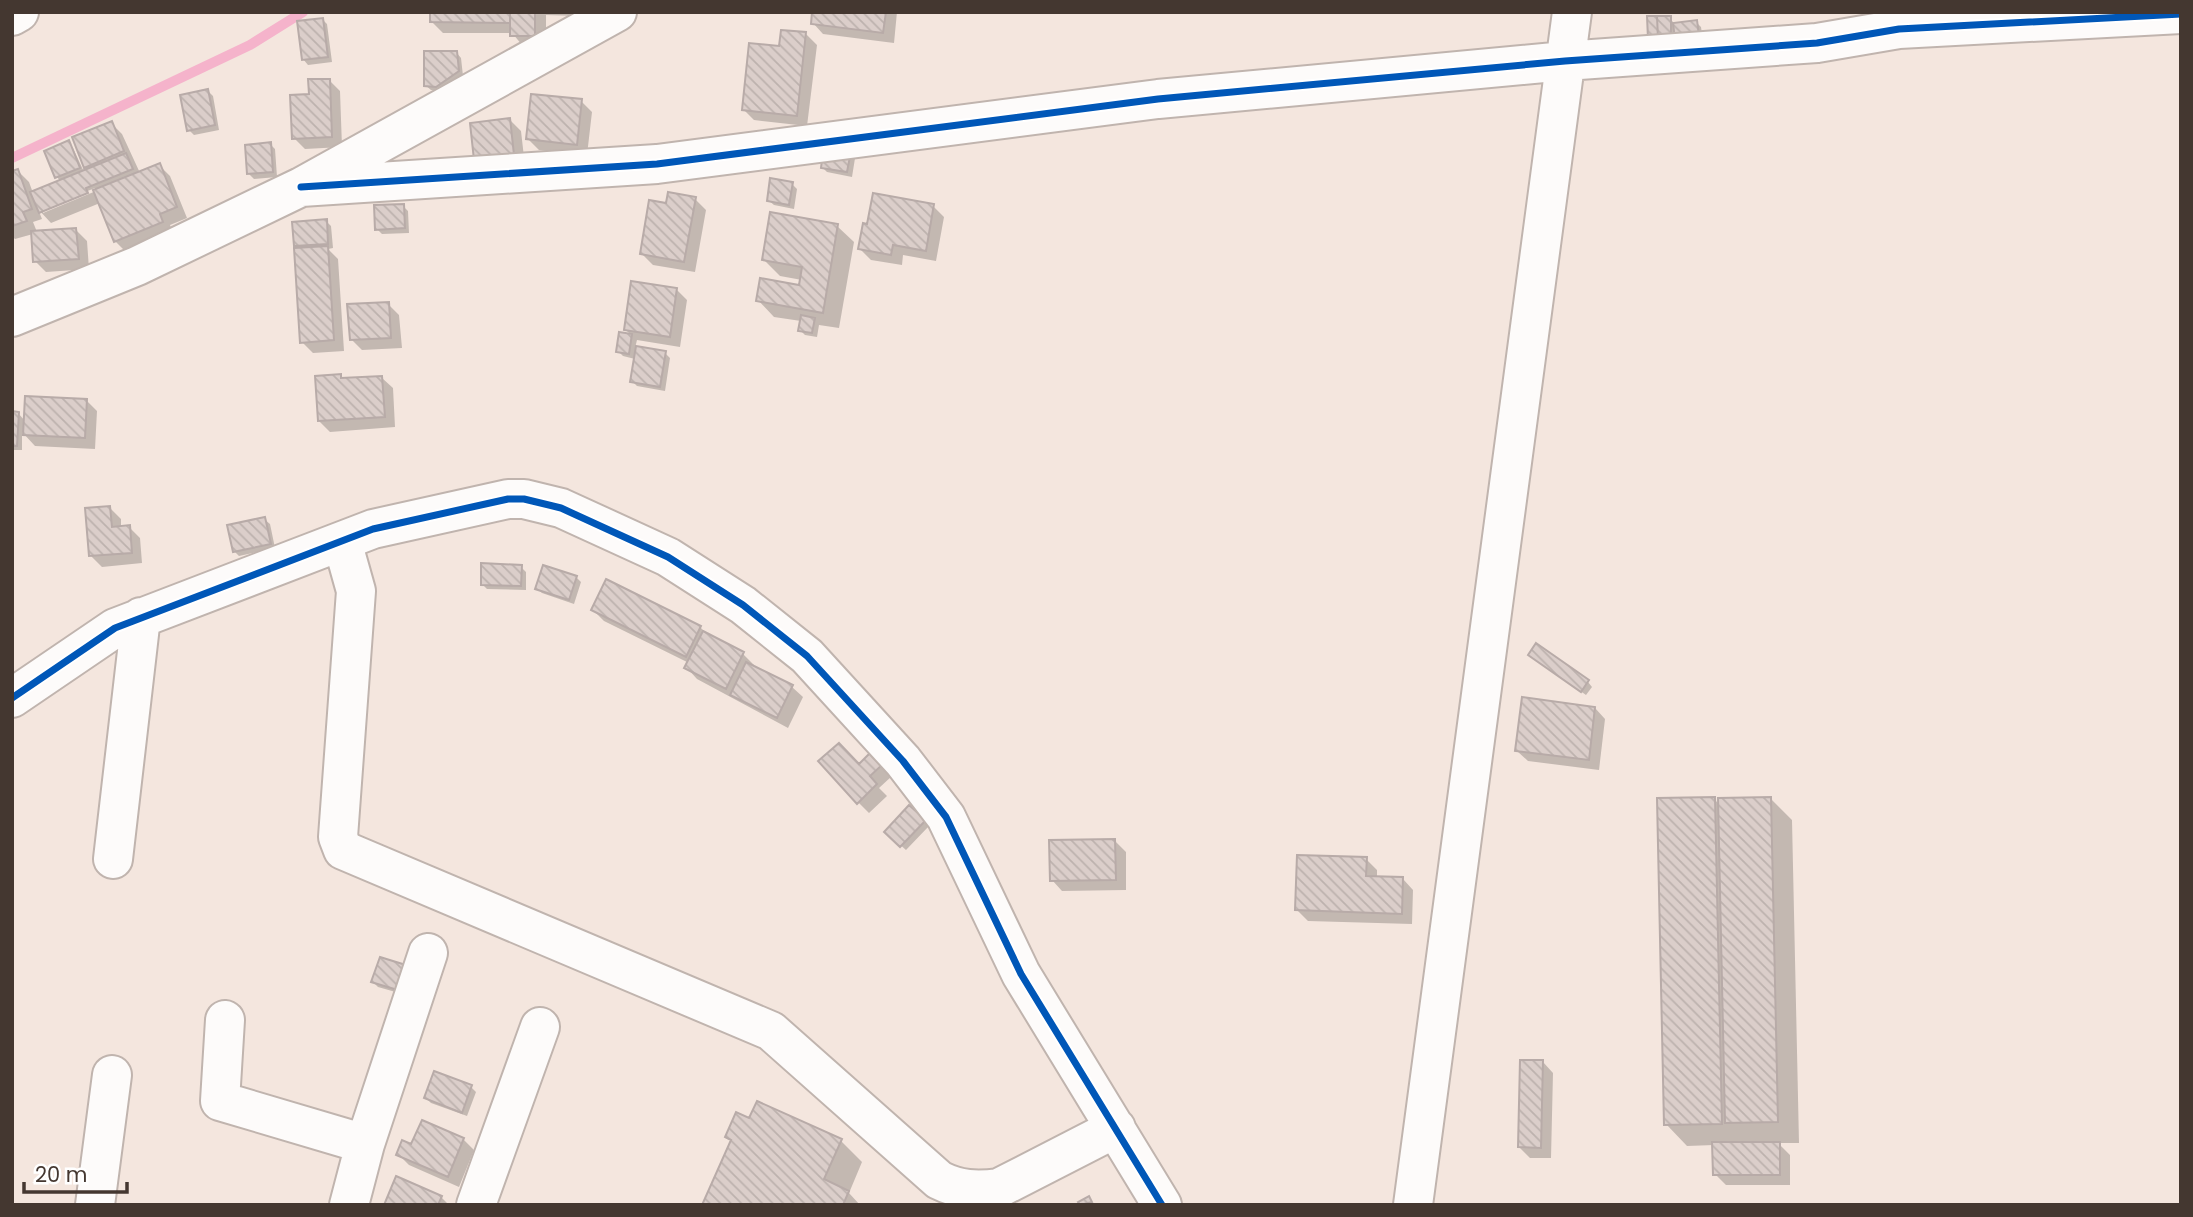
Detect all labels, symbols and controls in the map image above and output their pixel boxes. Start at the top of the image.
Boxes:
scale bar [24,1150,128,1194]
text: 20 m [35,1160,88,1189]

